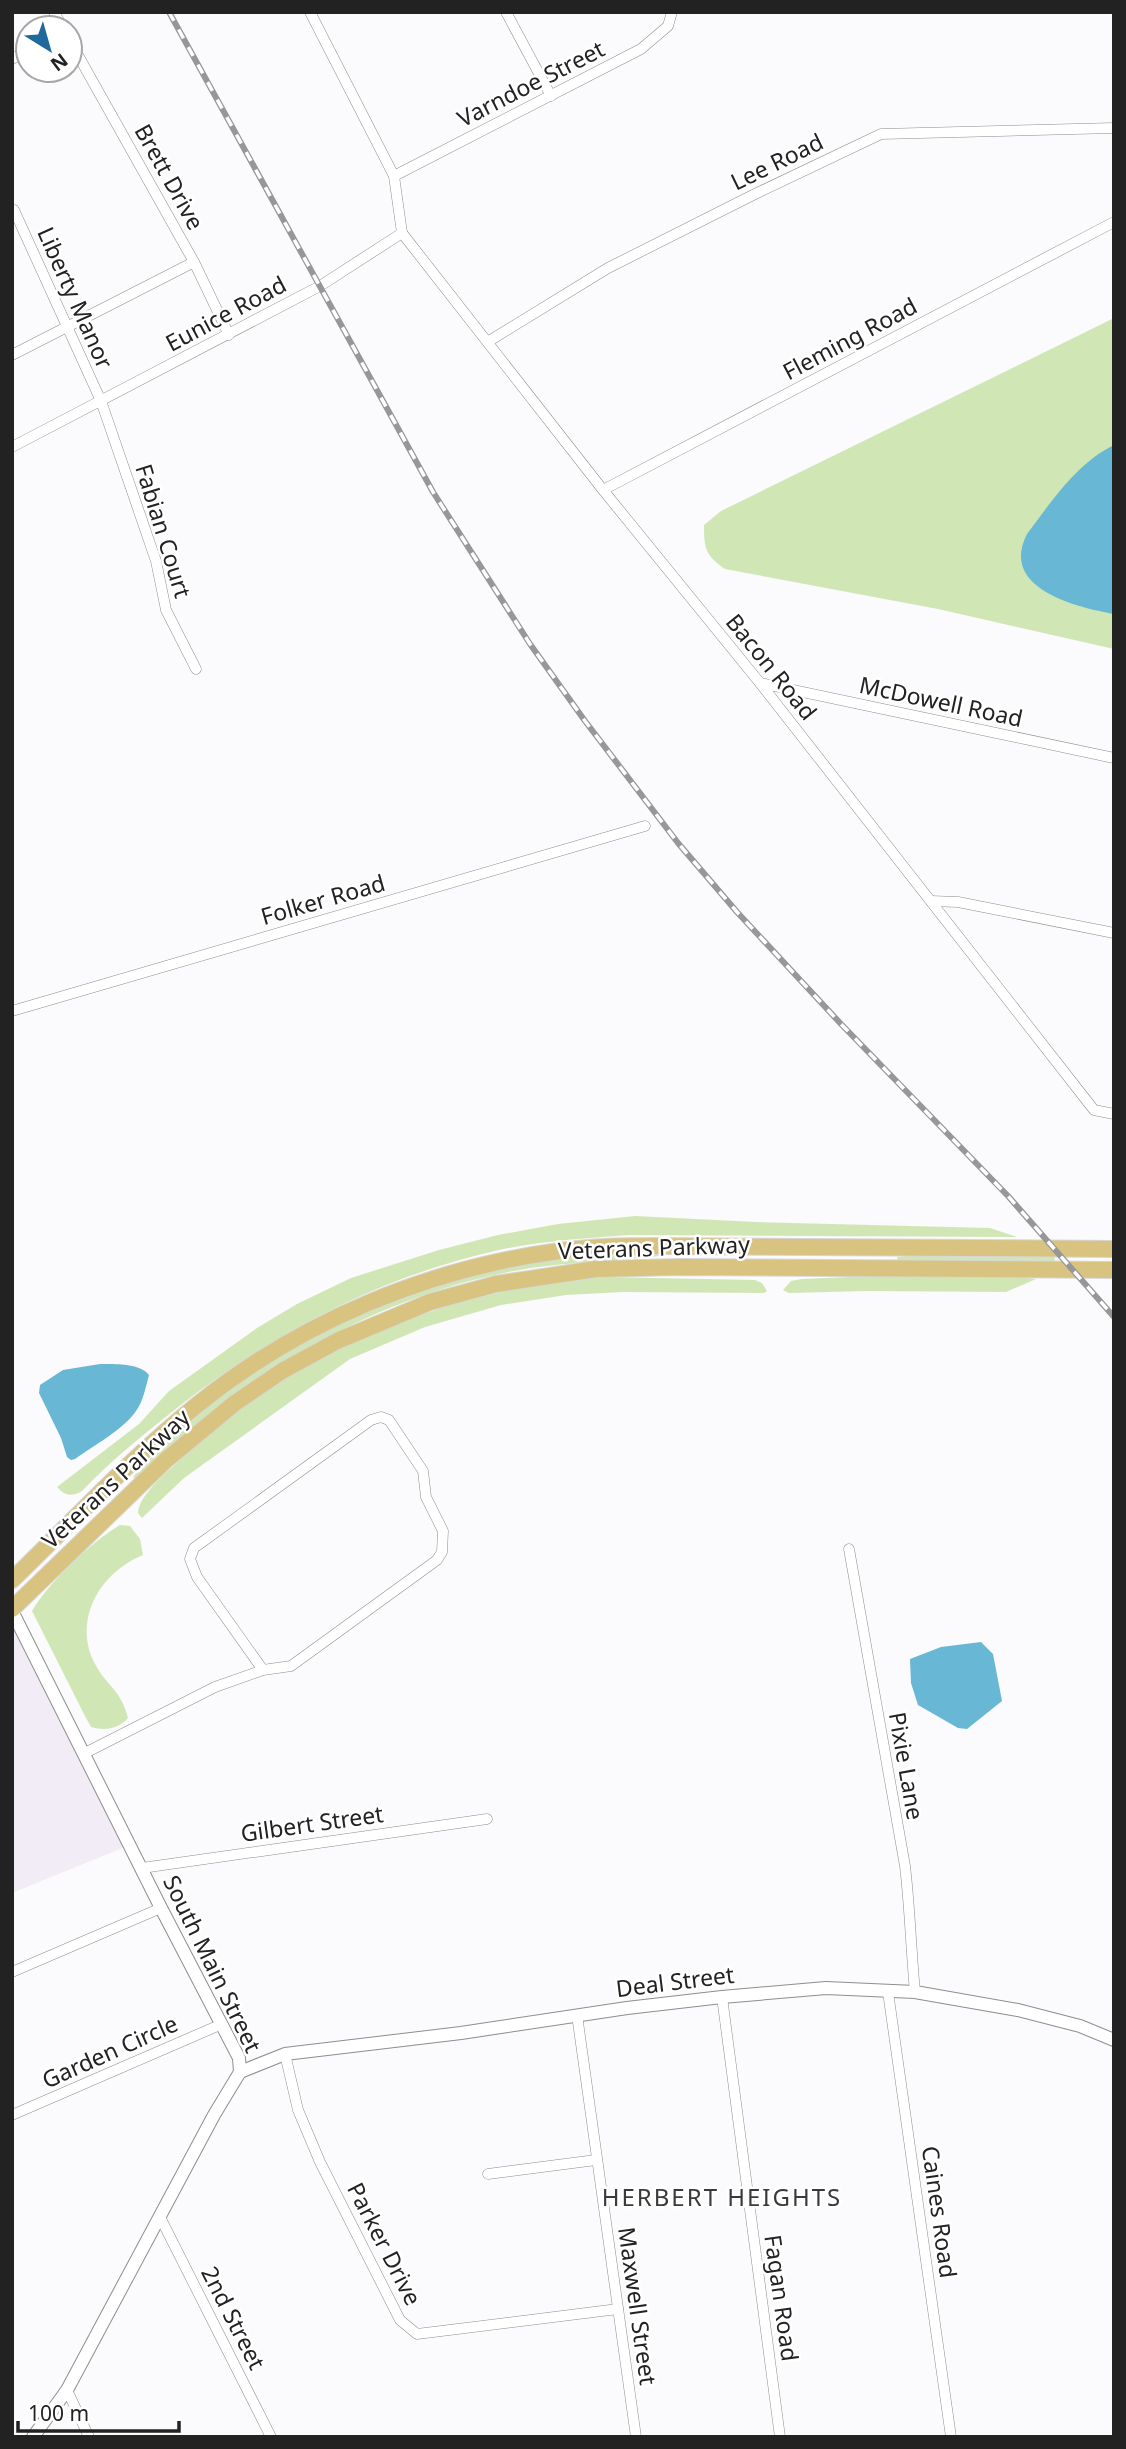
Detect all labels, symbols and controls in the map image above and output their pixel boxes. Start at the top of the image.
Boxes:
north arrow [14,14,84,84]
street label: Varndoe Street [451,32,610,134]
text: N [45,48,73,78]
street label: Brett Drive [128,118,212,235]
street label: Lee Road [725,125,828,197]
street label: Liberty Manor [30,222,122,374]
street label: Eunice Road [160,268,292,358]
street label: Fleming Road [777,289,922,387]
street label: Fabian Court [128,460,200,602]
street label: Bacon Road [719,606,825,726]
street label: McDowell Road [857,668,1026,734]
street label: Folker Road [257,866,389,932]
street label: Veterans Parkway [557,1228,751,1266]
street label: Veterans Parkway [34,1401,197,1555]
street label: Pixie Lane [882,1709,932,1822]
street label: Gilbert Street [238,1797,385,1849]
street label: South Main Street [156,1870,270,2057]
street label: Deal Street [614,1958,736,2004]
street label: Garden Circle [37,2007,183,2095]
street label: Caines Road [915,2144,965,2280]
street label: Parker Drive [340,2177,430,2310]
district label: HERBERT HEIGHTS [602,2180,842,2213]
street label: Maxwell Street [611,2225,665,2387]
street label: Fagan Road [757,2233,807,2363]
street label: 2nd Street [194,2261,274,2375]
scale bar [18,2390,178,2434]
text: 100 m [28,2399,89,2427]

